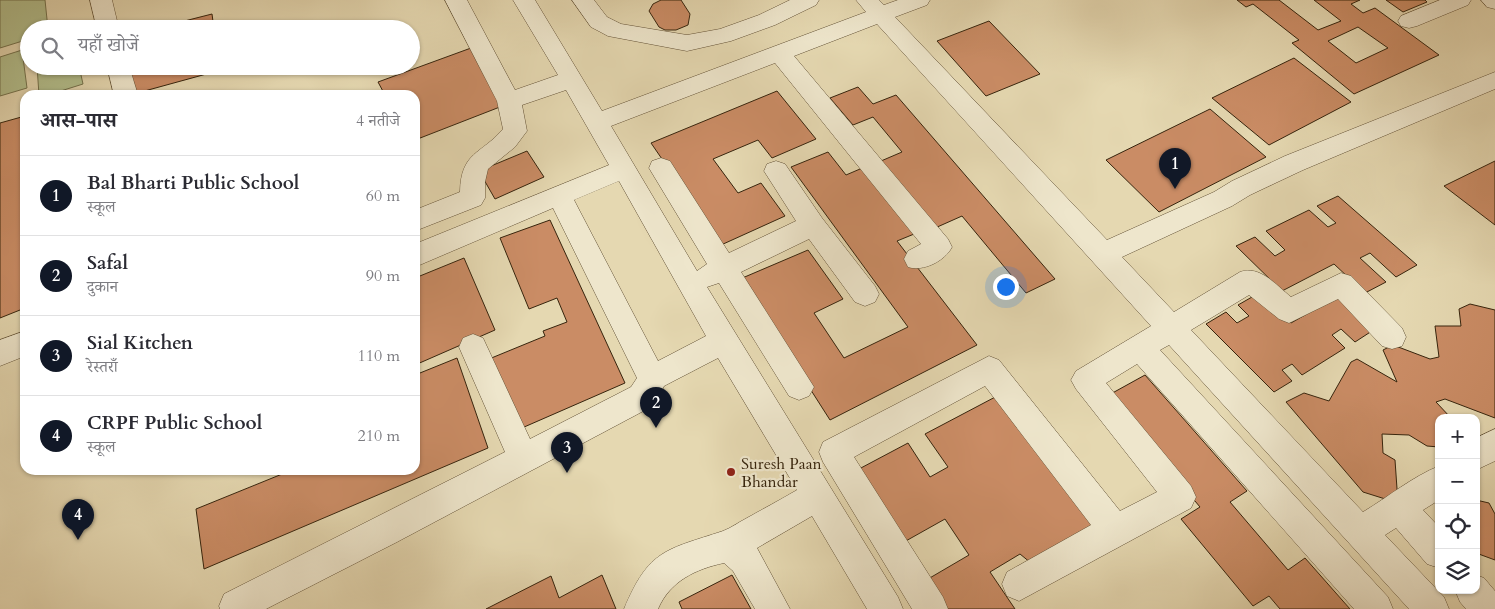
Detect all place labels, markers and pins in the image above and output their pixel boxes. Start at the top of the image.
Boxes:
pin: 1 [1159,148,1191,189]
pin: 2 [640,387,672,428]
pin: 3 [551,432,583,473]
place label: Suresh Paan Bhandar [741,453,822,493]
marker: Suresh Paan Bhandar [725,466,737,478]
pin: 4 [62,499,94,540]

